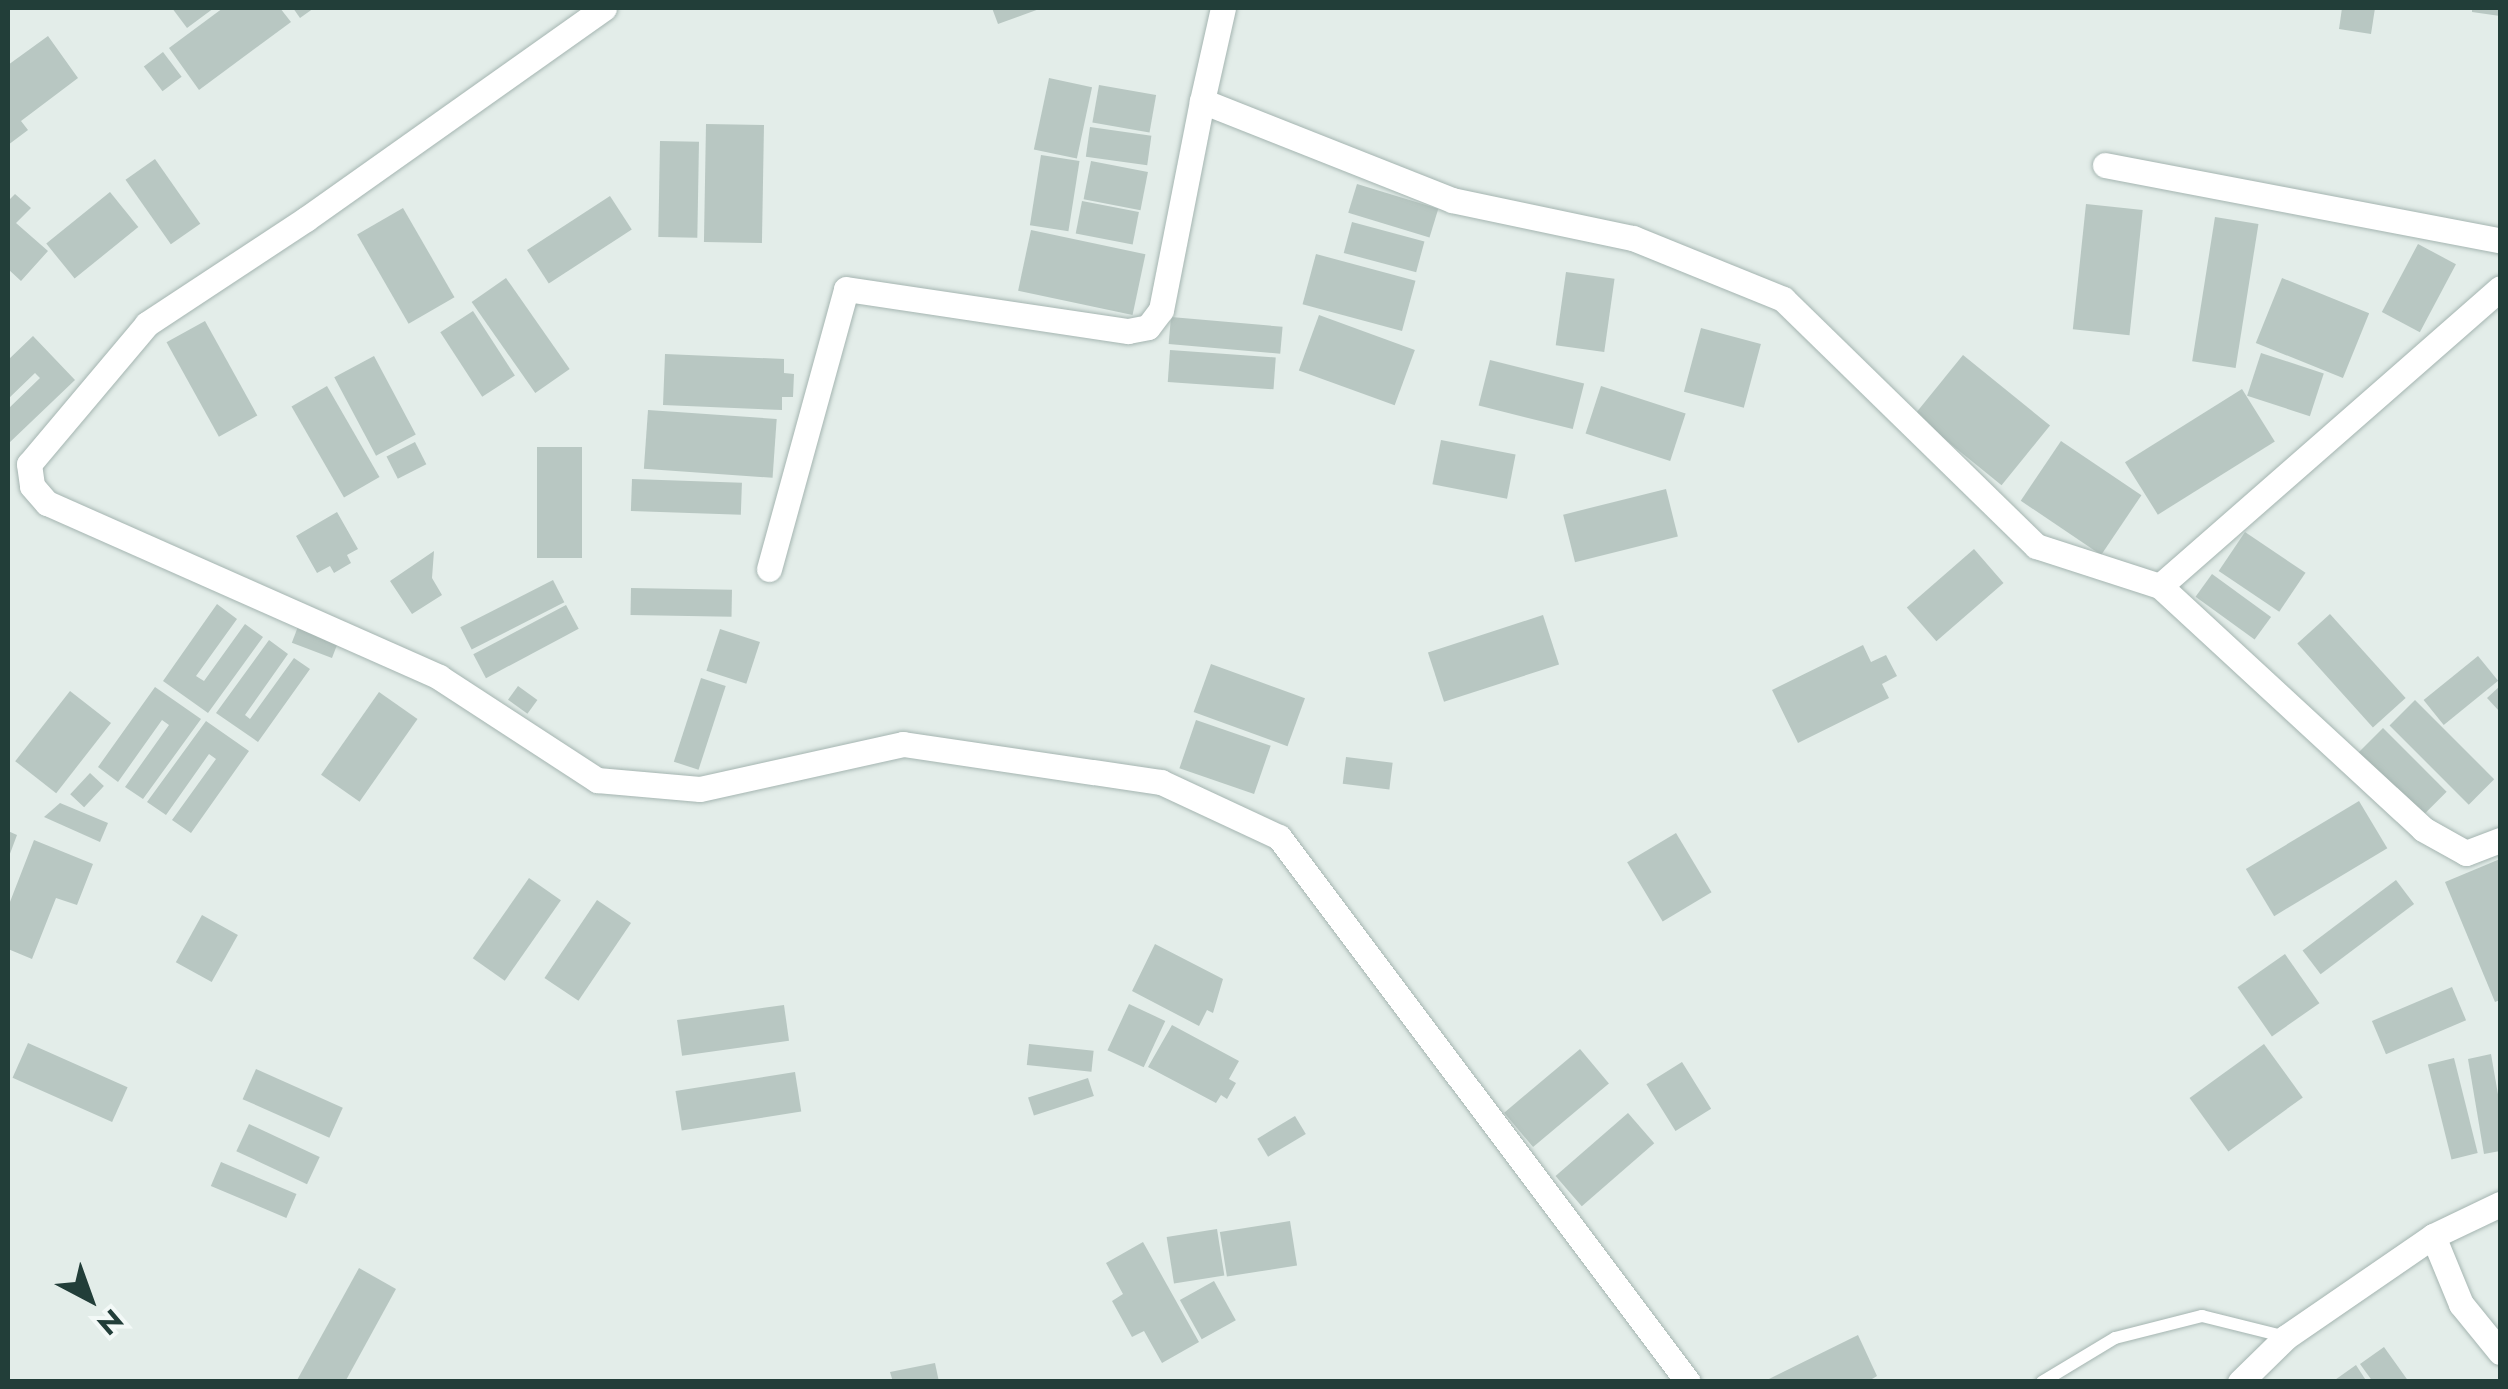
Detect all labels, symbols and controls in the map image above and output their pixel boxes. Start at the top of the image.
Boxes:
north arrow [40,1249,140,1349]
text: N [88,1299,132,1345]

